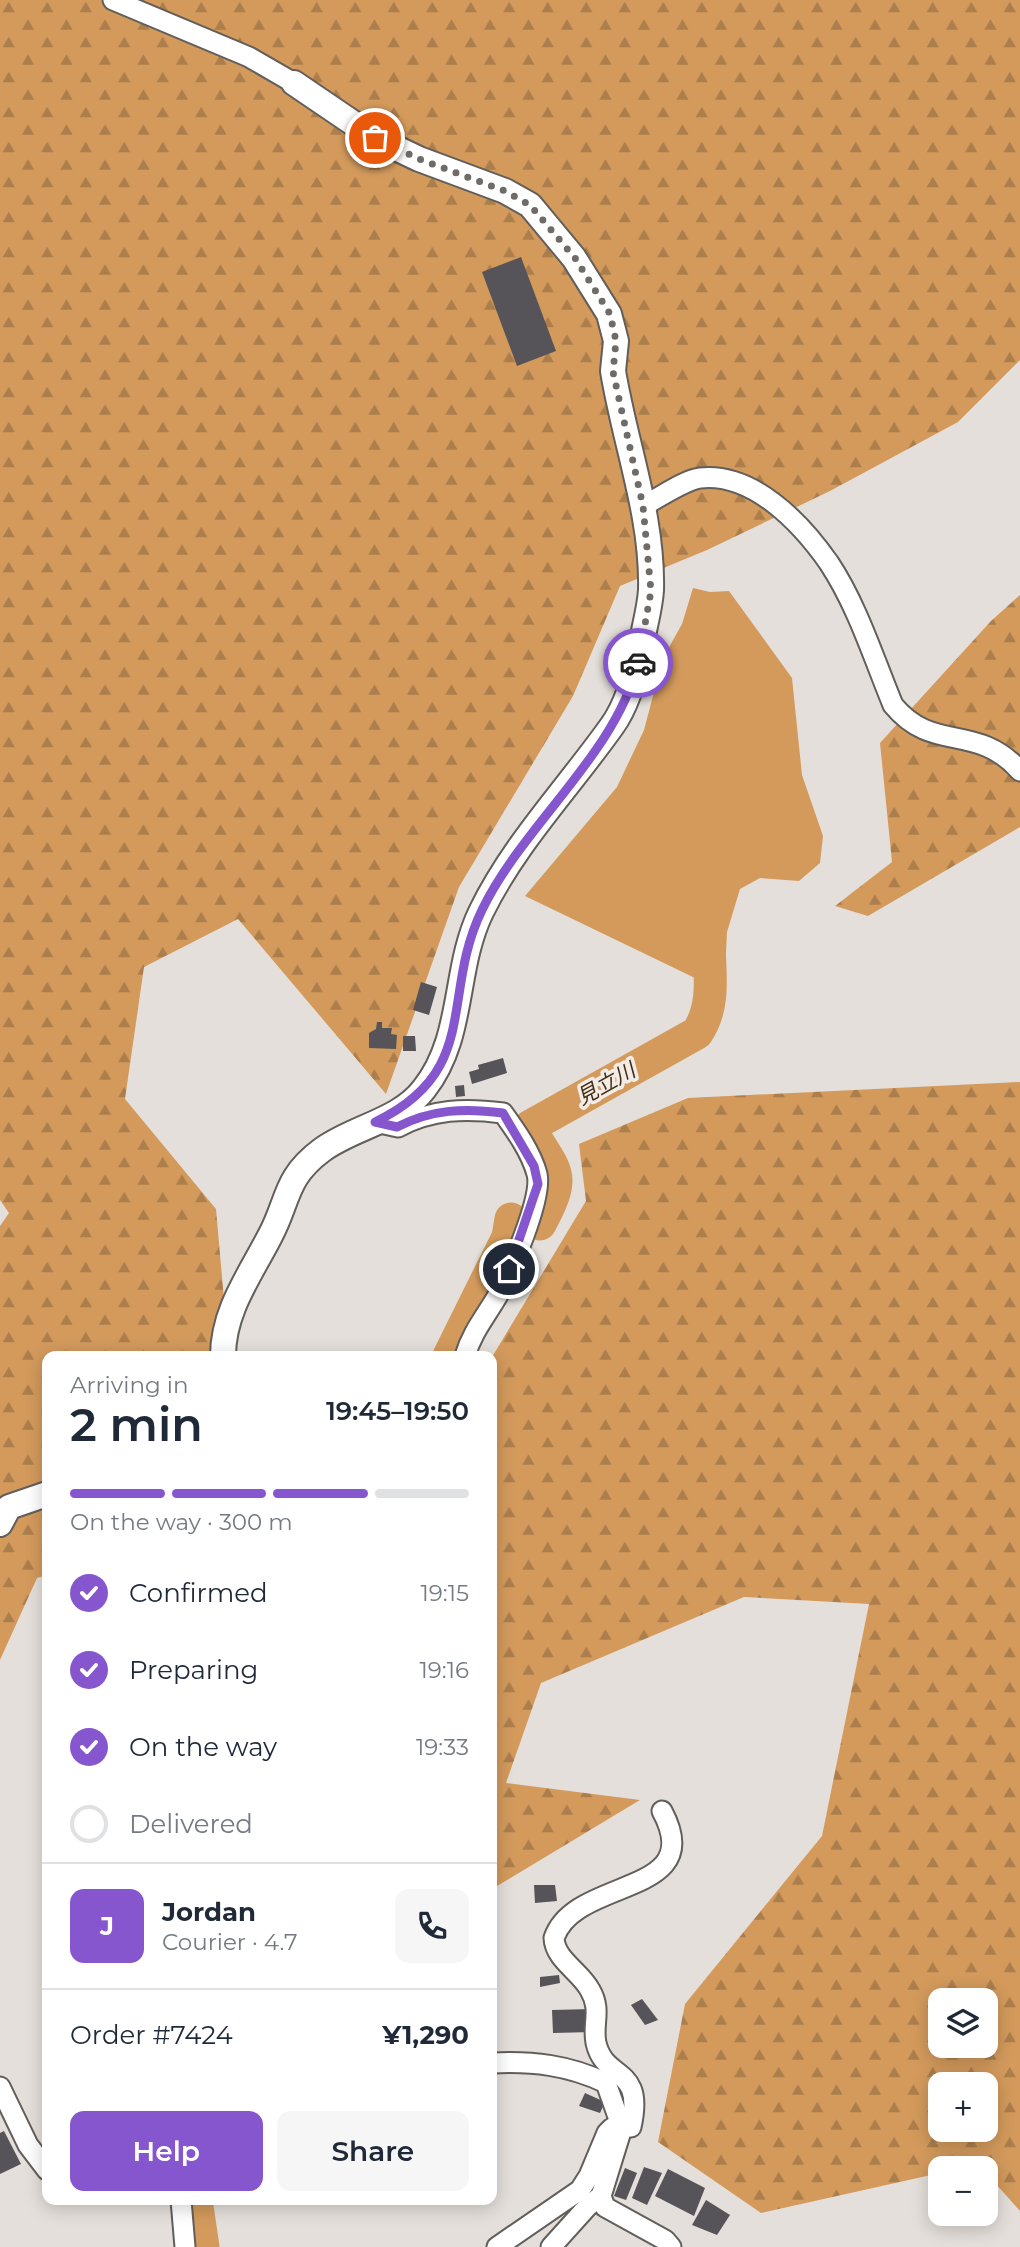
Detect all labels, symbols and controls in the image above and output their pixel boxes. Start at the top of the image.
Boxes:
pin [345,108,405,168]
icon: bag [356,119,394,157]
courier [603,628,673,698]
icon: car [619,644,657,682]
water label: 見立川 [572,1056,641,1110]
pin [479,1239,539,1299]
icon: home [490,1250,528,1288]
text: Arriving in [70,1371,189,1399]
text: 19:45–19:50 [326,1395,469,1427]
text: 2 min [70,1396,203,1453]
text: On the way · 300 m [70,1508,293,1536]
icon: check [70,1574,108,1612]
text: Confirmed [129,1577,268,1609]
text: 19:15 [420,1579,469,1607]
icon: check [70,1651,108,1689]
text: Preparing [129,1654,258,1686]
text: 19:16 [420,1656,469,1684]
icon: check [70,1728,108,1766]
text: On the way [129,1731,277,1763]
text: 19:33 [416,1733,469,1761]
text: Delivered [129,1808,253,1840]
button: phone [395,1889,469,1963]
text: Jordan [162,1896,256,1928]
text: J [100,1910,114,1942]
text: Courier · 4.7 [162,1928,298,1956]
map controls [928,1988,998,2226]
button: layers [928,1988,998,2058]
text: Order #7424 [70,2019,233,2051]
text: ¥1,290 [382,2019,469,2051]
button: + [928,2072,998,2142]
button: Help [70,2111,263,2191]
button: Share [277,2111,469,2191]
button: − [928,2156,998,2226]

